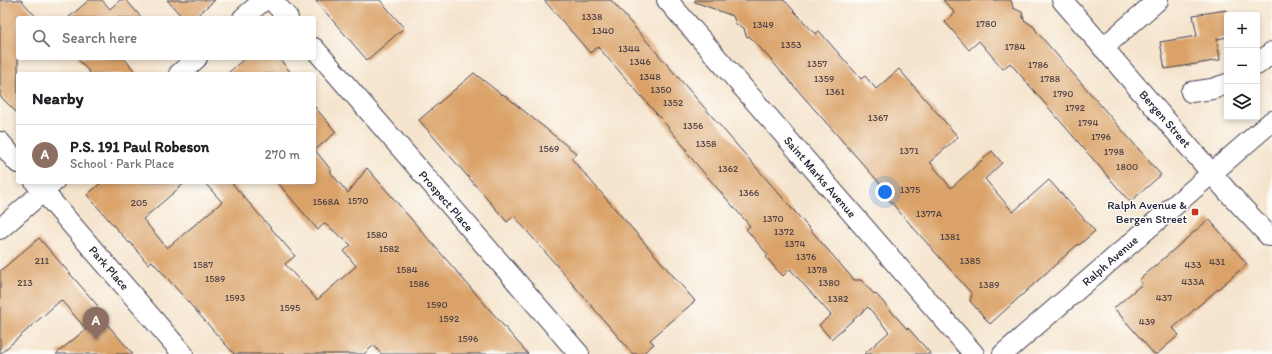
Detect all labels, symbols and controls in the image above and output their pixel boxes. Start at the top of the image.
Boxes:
house number: 1338 [581,10,603,23]
map controls [1224,12,1260,120]
button: + [1224,12,1260,48]
search box [16,16,316,60]
house number: 1780 [975,17,997,30]
house number: 1349 [752,18,774,31]
house number: 1340 [592,24,614,37]
icon: search [30,27,52,49]
text: Search here [62,29,137,47]
house number: 1353 [781,38,802,51]
house number: 1784 [1004,40,1026,53]
house number: 1344 [618,42,640,55]
button: − [1224,48,1260,84]
house number: 1346 [629,55,651,68]
house number: 1357 [807,57,827,70]
house number: 1786 [1028,58,1048,71]
house number: 1348 [639,70,661,83]
house number: 1359 [814,72,834,85]
house number: 1788 [1040,72,1061,85]
house number: 1350 [650,83,672,96]
button: layers [1224,84,1260,120]
house number: 1361 [825,85,845,98]
house number: 1790 [1053,87,1074,100]
street label: Bergen Street [1136,87,1194,151]
text: Nearby [32,88,84,108]
house number: 1352 [663,96,684,109]
house number: 1792 [1065,101,1086,114]
house number: 1367 [868,111,888,124]
house number: 1794 [1078,116,1098,129]
house number: 1356 [683,119,703,132]
house number: 1796 [1091,130,1111,143]
street label: Saint Marks Avenue [781,134,859,221]
house number: 1358 [696,137,717,150]
text: P.S. 191 Paul Robeson [70,138,209,156]
house number: 1569 [539,142,559,155]
house number: 1371 [899,144,919,157]
house number: 1798 [1104,145,1125,158]
text: A [41,147,49,162]
text: 270 m [265,147,300,162]
text: School · Park Place [70,156,174,171]
house number: 1800 [1116,160,1138,173]
house number: 1362 [718,162,739,175]
street label: Prospect Place [416,168,476,234]
your location [875,182,895,202]
house number: 1375 [900,183,920,196]
house number: 1366 [739,186,759,199]
house number: 1570 [347,194,369,207]
house number: 1568A [312,195,340,208]
house number: 205 [131,196,147,209]
place label: Ralph Avenue & Bergen Street [1107,198,1187,226]
house number: 1377A [916,207,943,220]
marker: Ralph Avenue & Bergen Street [1190,207,1200,217]
house number: 1370 [762,212,784,225]
house number: 1372 [774,225,795,238]
house number: 1580 [366,228,388,241]
house number: 1381 [940,230,960,243]
street label: Ralph Avenue [1079,233,1141,289]
house number: 1374 [784,237,806,250]
house number: 1582 [379,242,400,255]
street label: Park Place [86,243,132,293]
house number: 1376 [796,250,816,263]
house number: 211 [35,254,50,267]
house number: 1385 [960,254,980,267]
house number: 431 [1209,255,1225,268]
house number: 1587 [193,258,213,271]
house number: 433 [1185,258,1202,271]
house number: 1584 [396,263,418,276]
house number: 1378 [807,263,828,276]
house number: 1589 [205,272,225,285]
house number: 433A [1181,275,1205,288]
house number: 213 [17,276,33,289]
house number: 1380 [818,276,840,289]
house number: 1586 [409,277,429,290]
house number: 1389 [979,278,999,291]
house number: 1593 [225,291,246,304]
house number: 437 [1156,291,1172,304]
house number: 1382 [828,292,849,305]
house number: 1590 [426,298,448,311]
house number: 1595 [280,301,300,314]
pin: A [83,307,109,340]
house number: 1592 [439,312,460,325]
house number: 439 [1139,315,1155,328]
house number: 1596 [458,332,478,345]

